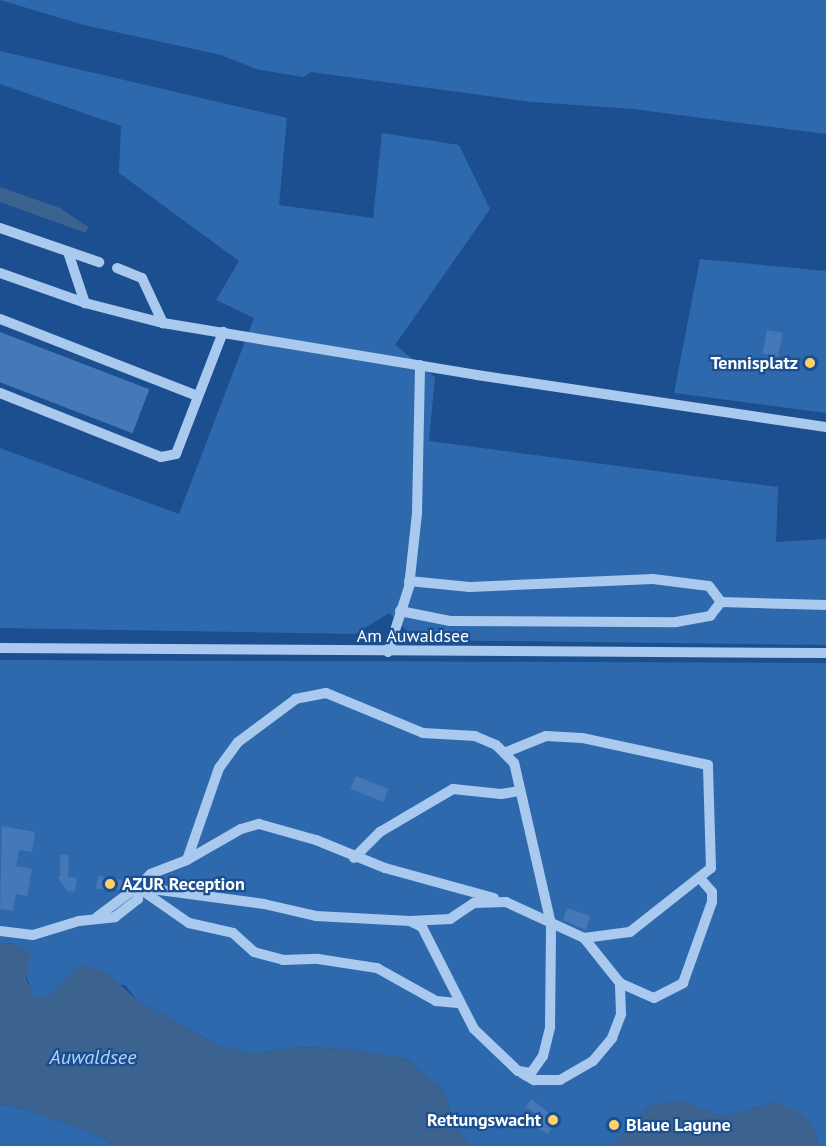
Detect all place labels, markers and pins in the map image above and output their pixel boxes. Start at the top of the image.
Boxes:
place label: Tennisplatz [710,352,798,374]
marker: Tennisplatz [803,356,817,370]
place label: AZUR Reception [122,873,245,895]
marker: AZUR Reception [103,877,117,891]
place label: Rettungswacht [427,1109,541,1131]
marker: Rettungswacht [546,1113,560,1127]
place label: Blaue Lagune [626,1114,731,1136]
marker: Blaue Lagune [607,1118,621,1132]

